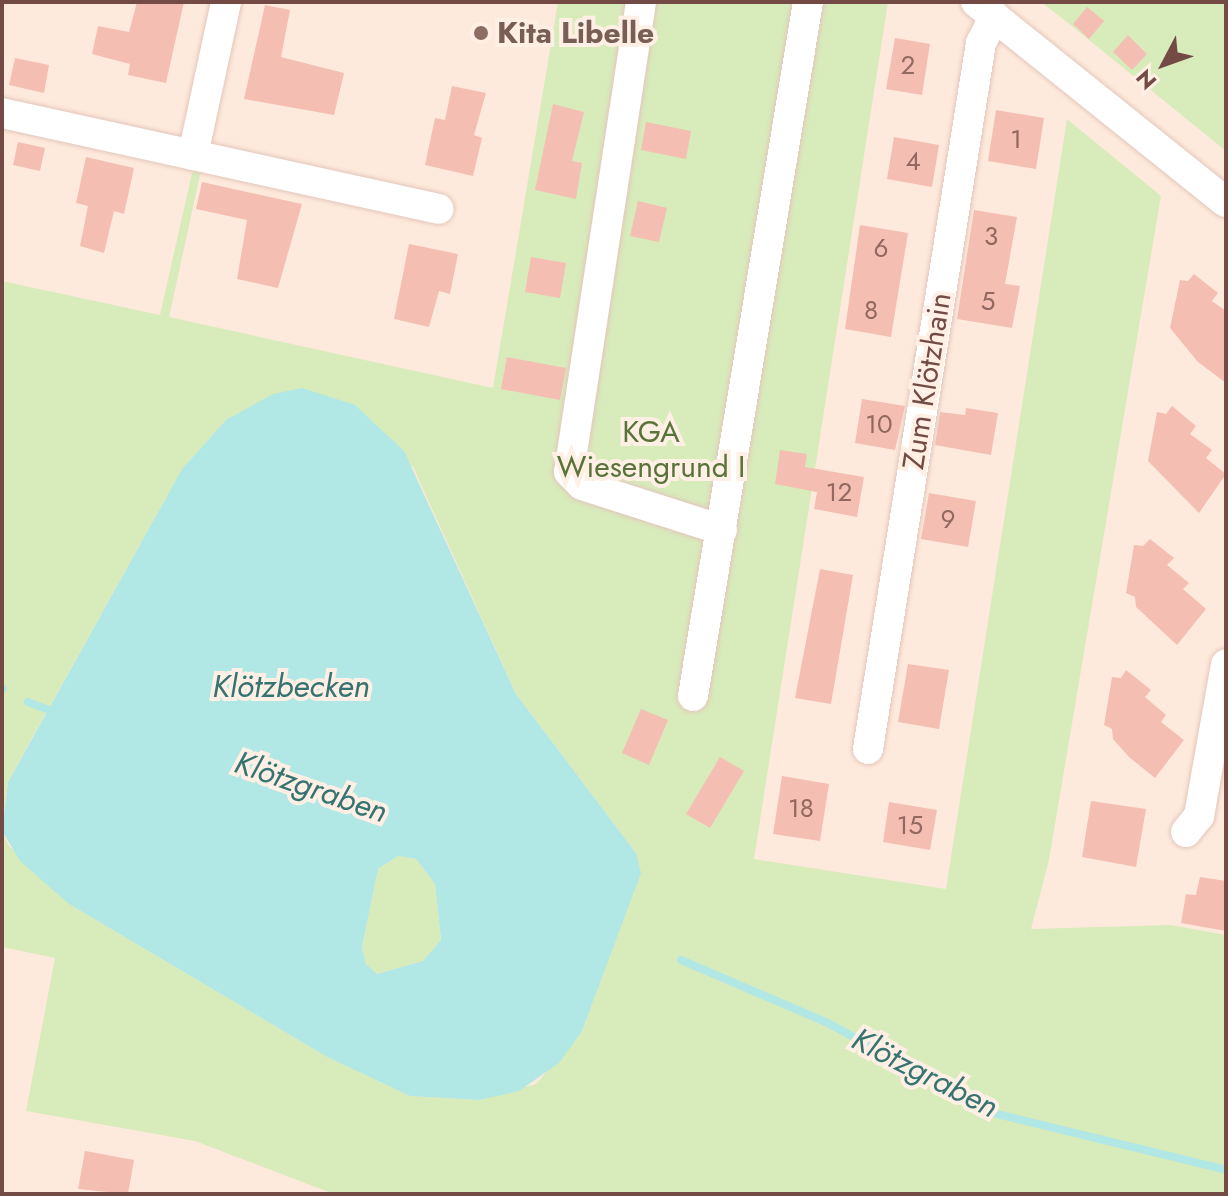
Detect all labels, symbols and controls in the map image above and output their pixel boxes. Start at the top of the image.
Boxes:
place label: Kita Libelle [497,15,654,51]
marker: Kita Libelle [472,24,490,42]
north arrow [1124,24,1204,104]
house number: 2 [901,50,915,82]
text: N [1128,63,1164,97]
house number: 1 [1010,124,1022,156]
house number: 4 [905,146,921,178]
house number: 3 [984,221,998,253]
house number: 6 [874,233,888,265]
house number: 5 [981,286,995,318]
street label: Zum Klötzhain [895,290,959,472]
house number: 8 [864,295,878,327]
house number: 10 [865,409,893,441]
park label: KGA Wiesengrund I [557,414,745,484]
house number: 12 [826,477,852,509]
house number: 9 [941,504,955,536]
water label: Klötzbecken [212,667,370,705]
water label: Klötzgraben [230,743,392,831]
house number: 18 [788,793,814,825]
house number: 15 [897,810,923,842]
water label: Klötzgraben [845,1020,1005,1126]

